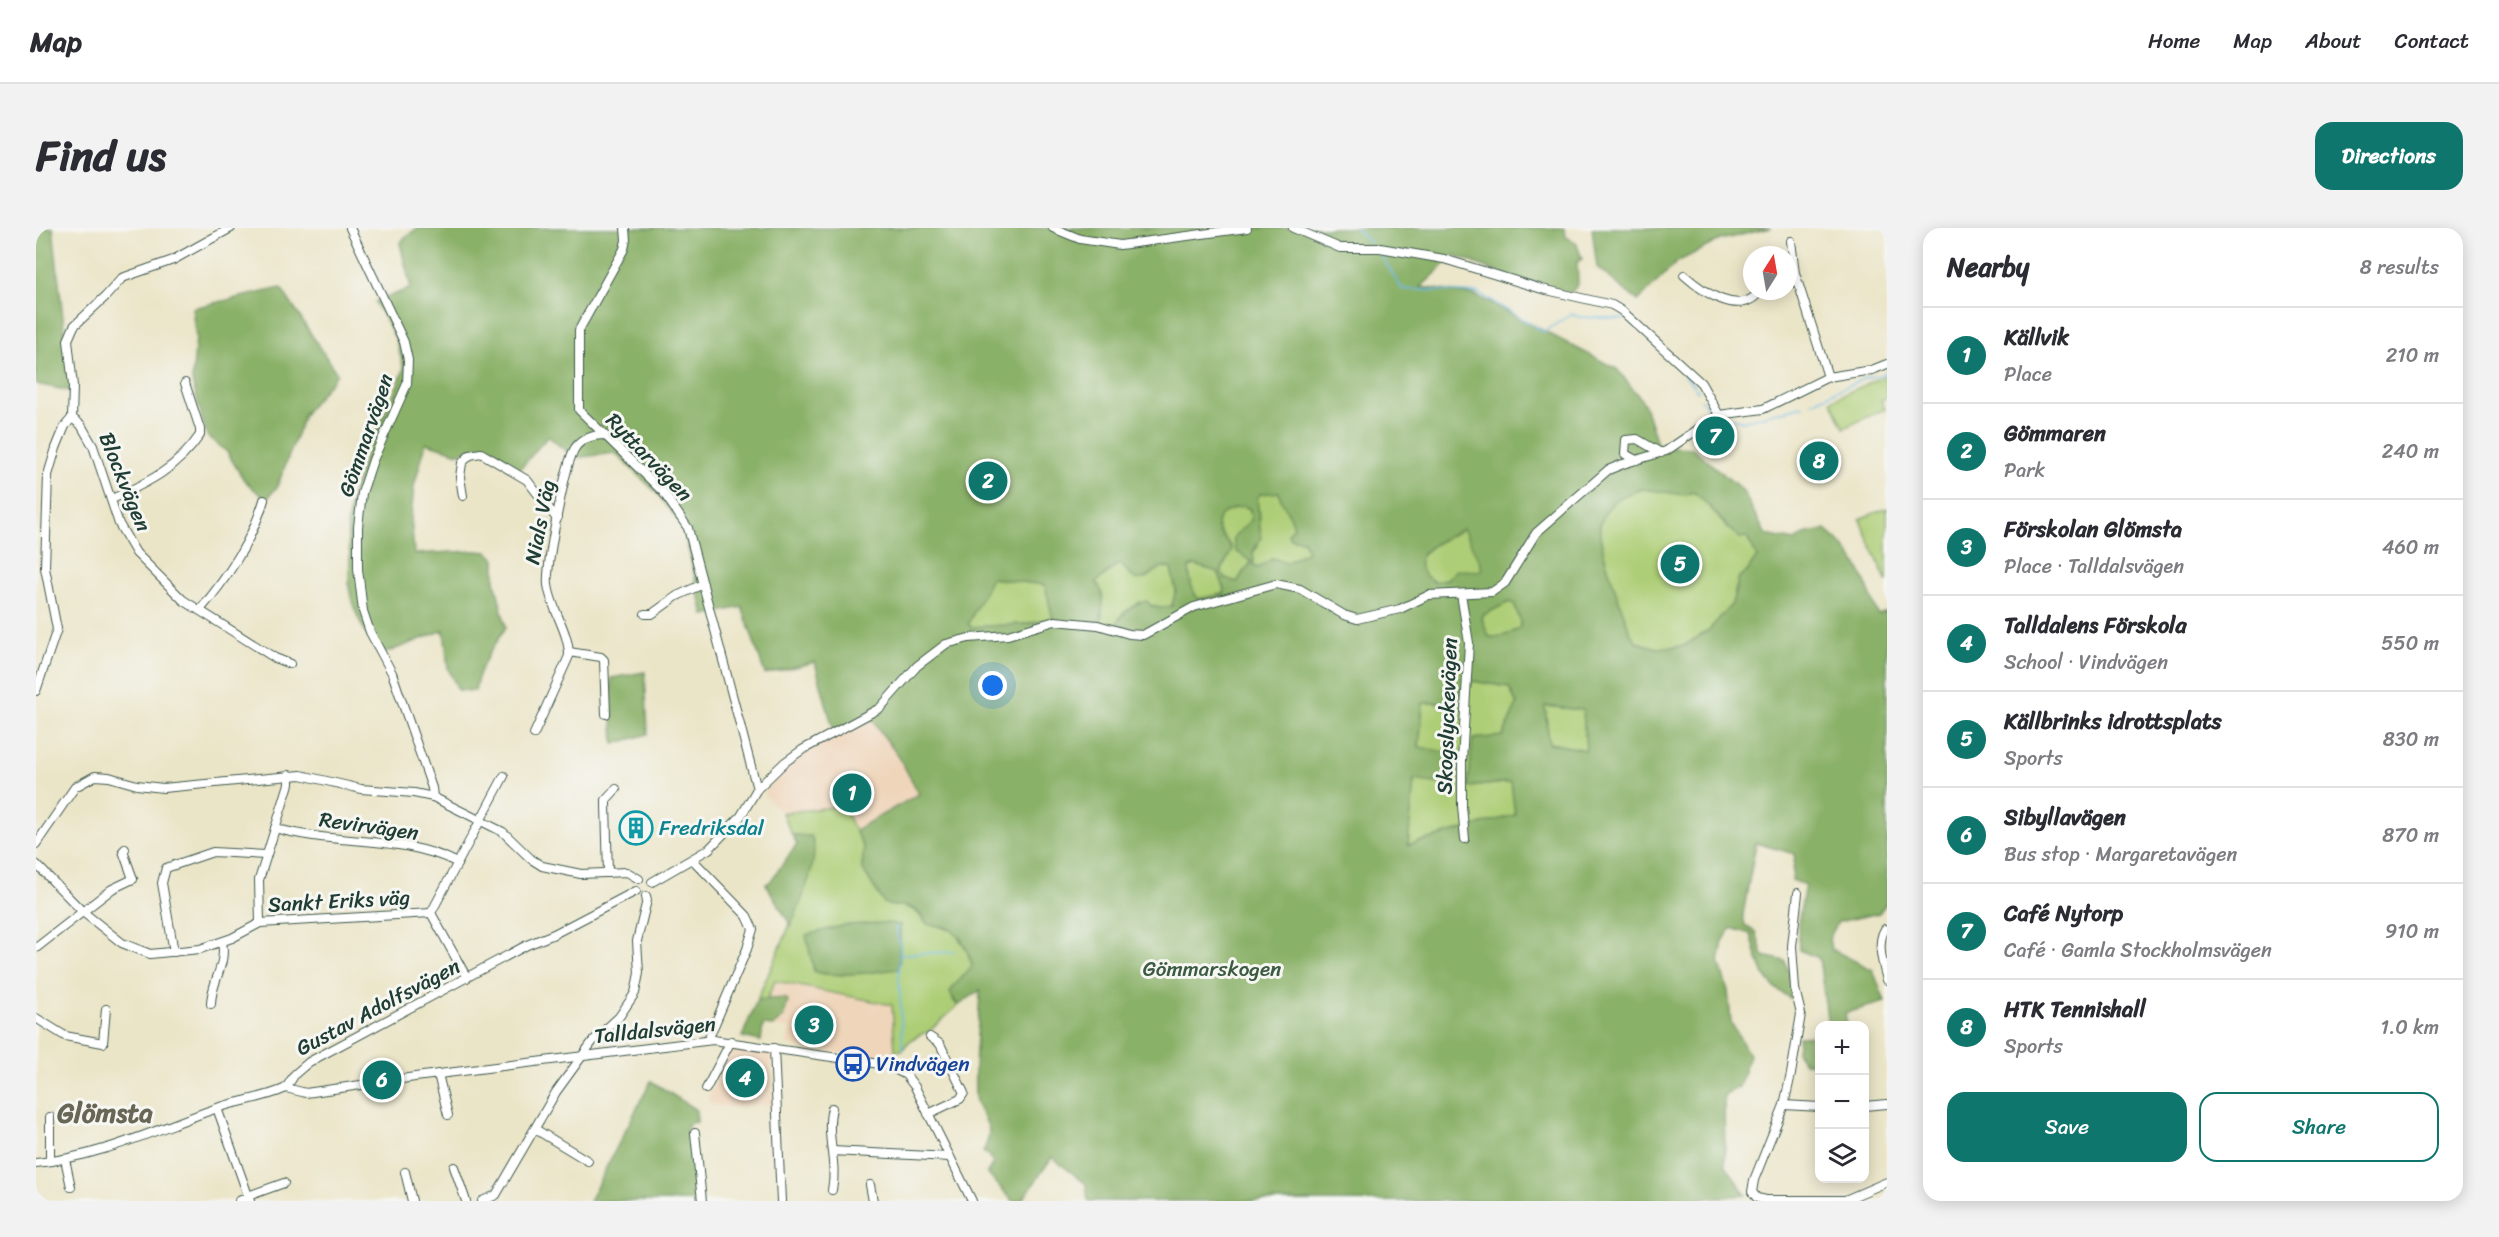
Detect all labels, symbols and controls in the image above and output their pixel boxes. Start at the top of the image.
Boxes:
text: Map [30,17,82,66]
text: Home [2148,22,2200,60]
text: Map [2233,22,2272,60]
text: About [2305,22,2362,60]
text: Contact [2395,22,2469,60]
text: Find us [36,119,166,193]
button: Directions [2315,122,2463,190]
text: Nearby [1947,244,2029,290]
north arrow [1743,246,1797,300]
text: 8 results [2360,250,2439,285]
text: Källvik [2004,318,2069,357]
text: 1 [1962,338,1971,373]
text: 210 m [2386,338,2439,373]
text: Place [2004,357,2052,392]
street label: Gömmarvägen [327,368,405,502]
street label: Ryttarvägen [596,403,702,511]
pin: 7 [1696,414,1734,458]
text: Gömmaren [2004,414,2106,453]
street label: Blockvägen [88,426,162,538]
text: 2 [1961,434,1972,469]
text: 240 m [2382,434,2439,469]
pin: 8 [1800,438,1838,484]
text: Park [2004,453,2045,488]
pin: 2 [968,458,1008,504]
street label: Nials Väg [513,476,567,568]
text: Förskolan Glömsta [2004,510,2182,549]
text: 3 [1961,530,1972,565]
text: 460 m [2382,530,2439,565]
pin: 5 [1660,542,1700,586]
text: Place · Talldalsvägen [2004,549,2184,584]
text: Talldalens Förskola [2004,606,2186,645]
text: 4 [1960,626,1973,661]
text: 550 m [2381,626,2439,661]
street label: Skogslyckevägen [1425,637,1469,795]
text: School · Vindvägen [2004,645,2168,680]
your location [978,671,1007,700]
text: Källbrinks idrottsplats [2004,702,2222,741]
text: 5 [1960,722,1973,757]
text: 830 m [2383,722,2439,757]
text: Sports [2004,741,2063,776]
pin: 1 [832,770,872,816]
text: Sibyllavägen [2004,798,2126,837]
street label: Revirvägen [317,800,421,852]
place label: Fredriksdal [659,809,765,847]
building icon: Fredriksdal [618,810,654,846]
text: 6 [1961,818,1972,853]
text: 870 m [2382,818,2439,853]
text: Bus stop · Margaretavägen [2004,837,2237,872]
street label: Sankt Eriks väg [267,878,411,924]
text: Café Nytorp [2004,894,2123,933]
text: 7 [1961,914,1972,949]
text: 910 m [2385,914,2439,949]
text: Café · Gamla Stockholmsvägen [2004,933,2272,968]
street label: Gustav Adolfsvägen [289,948,467,1066]
park label: Gömmarskogen [1143,950,1281,988]
text: HTK Tennishall [2004,990,2146,1029]
pin: 3 [794,1002,834,1048]
street label: Talldalsvägen [592,1005,718,1055]
text: 8 [1960,1010,1973,1045]
text: 1.0 km [2381,1010,2439,1045]
map controls [1815,1021,1869,1183]
button: + [1815,1021,1869,1075]
text: Sports [2004,1029,2063,1064]
place label: Vindvägen [876,1045,970,1083]
bus stop icon: Vindvägen [835,1046,871,1082]
pin: 4 [726,1056,764,1100]
pin: 6 [362,1058,402,1102]
button: − [1815,1075,1869,1129]
district label: Glömsta [57,1089,153,1137]
button: Save [1947,1092,2187,1162]
button: Share [2199,1092,2439,1162]
button: layers [1815,1129,1869,1183]

